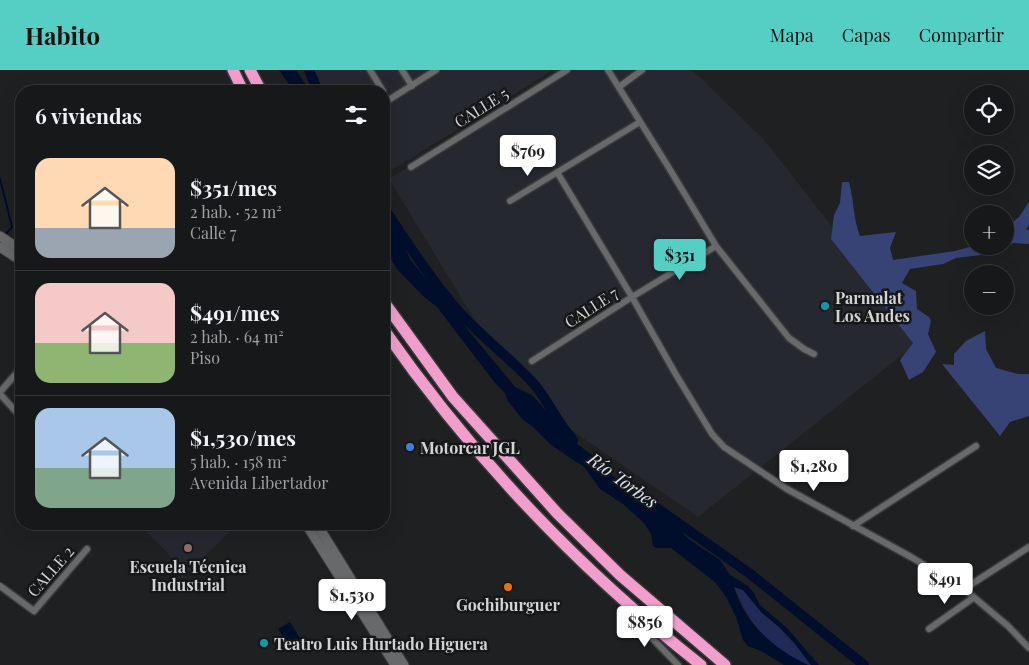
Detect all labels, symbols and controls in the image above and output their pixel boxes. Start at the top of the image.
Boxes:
text: Habito [25,19,100,51]
text: Mapa [770,23,814,47]
text: Capas [842,23,891,47]
text: Compartir [919,23,1004,47]
street label: CALLE 5 [450,82,512,132]
map controls [964,85,1014,315]
button: locate [964,85,1014,135]
text: 6 viviendas [35,101,142,129]
icon: filters [342,101,370,129]
pin: $769 [498,134,558,177]
text: $769 [511,140,545,161]
button: layers [964,145,1014,195]
text: $351/mes [190,173,277,201]
icon: home [75,178,135,238]
text: 2 hab. · 52 m² [190,201,282,222]
button: + [964,205,1014,255]
text: Calle 7 [190,222,237,243]
pin: $351 [650,238,710,281]
text: $351 [665,244,695,265]
button: − [964,265,1014,315]
street label: CALLE 7 [560,282,622,332]
place label: Parmalat Los Andes [835,287,910,326]
text: $491/mes [190,298,280,326]
marker: Parmalat Los Andes [819,300,831,312]
icon: home [75,303,135,363]
text: 2 hab. · 64 m² [190,326,284,347]
text: Piso [190,347,220,368]
text: $1,530/mes [190,423,296,451]
icon: home [75,428,135,488]
place label: Motorcar JGL [420,437,520,458]
marker: Motorcar JGL [404,441,416,453]
water label: Río Torbes [583,446,663,513]
pin: $1,280 [773,450,855,492]
text: 5 hab. · 158 m² [190,451,287,472]
text: $1,280 [790,455,838,476]
text: Avenida Libertador [190,472,328,493]
street label: CALLE 2 [22,541,78,601]
marker: Escuela Técnica Industrial [182,542,194,554]
place label: Escuela Técnica Industrial [130,556,247,595]
pin: $491 [915,562,975,605]
text: $491 [929,568,961,589]
pin: $1,530 [311,578,393,621]
marker: Gochiburguer [502,581,514,593]
text: $1,530 [330,584,374,605]
place label: Gochiburguer [456,594,561,615]
pin: $856 [615,606,675,648]
text: $856 [628,611,662,632]
place label: Teatro Luis Hurtado Higuera [274,633,489,654]
marker: Teatro Luis Hurtado Higuera [258,637,270,649]

